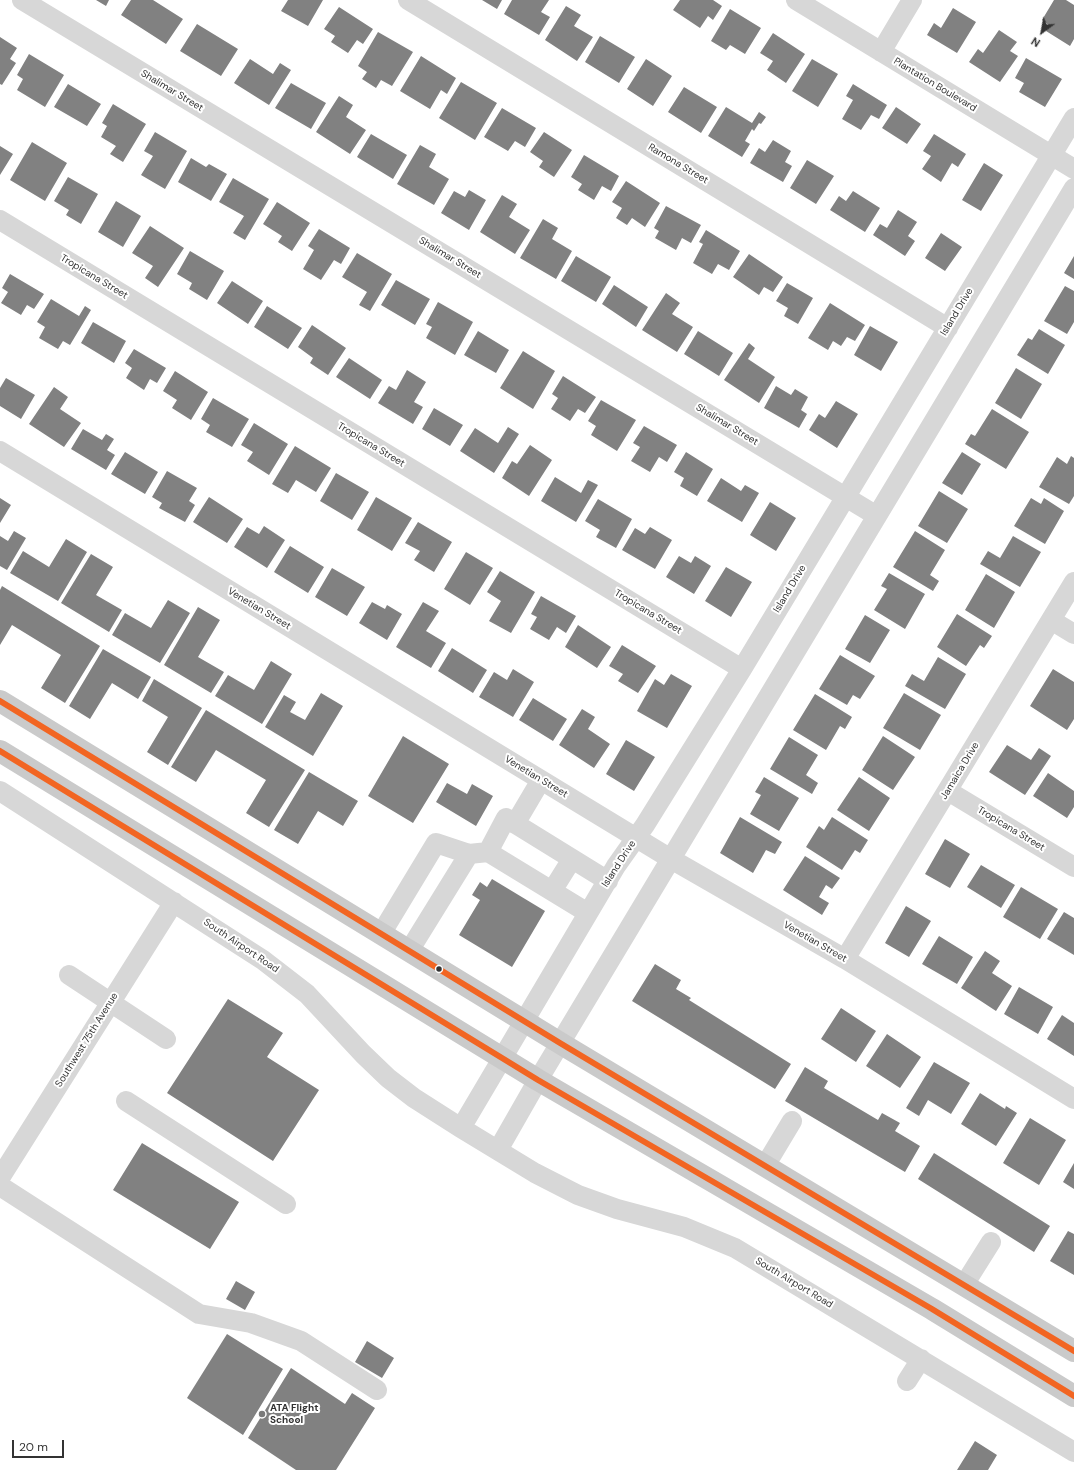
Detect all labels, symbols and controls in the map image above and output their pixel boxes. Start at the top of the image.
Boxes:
north arrow [1022,12,1062,52]
text: N [1029,34,1043,50]
street label: Plantation Boulevard [891,55,979,115]
street label: Shalimar Street [139,68,205,114]
street label: Ramona Street [646,141,710,187]
street label: Shalimar Street [417,235,483,281]
street label: Tropicana Street [58,252,130,302]
street label: Island Drive [938,286,976,338]
street label: Shalimar Street [694,402,760,448]
street label: Tropicana Street [335,420,407,470]
street label: Island Drive [771,563,809,615]
street label: Venetian Street [225,585,293,633]
street label: Tropicana Street [612,587,684,637]
street label: Jamaica Drive [938,740,982,802]
street label: Venetian Street [502,753,570,801]
street label: Tropicana Street [975,804,1047,854]
street label: Island Drive [599,838,639,890]
street label: South Airport Road [201,916,281,976]
street label: Venetian Street [781,919,849,965]
unlabelled marker [434,964,444,974]
street label: Southwest 75th Avenue [53,991,121,1089]
street label: South Airport Road [753,1255,835,1311]
place label: ATA Flight School [270,1402,318,1426]
marker: ATA Flight School [257,1409,267,1419]
scale bar [14,1432,66,1458]
text: 20 m [19,1439,48,1455]

